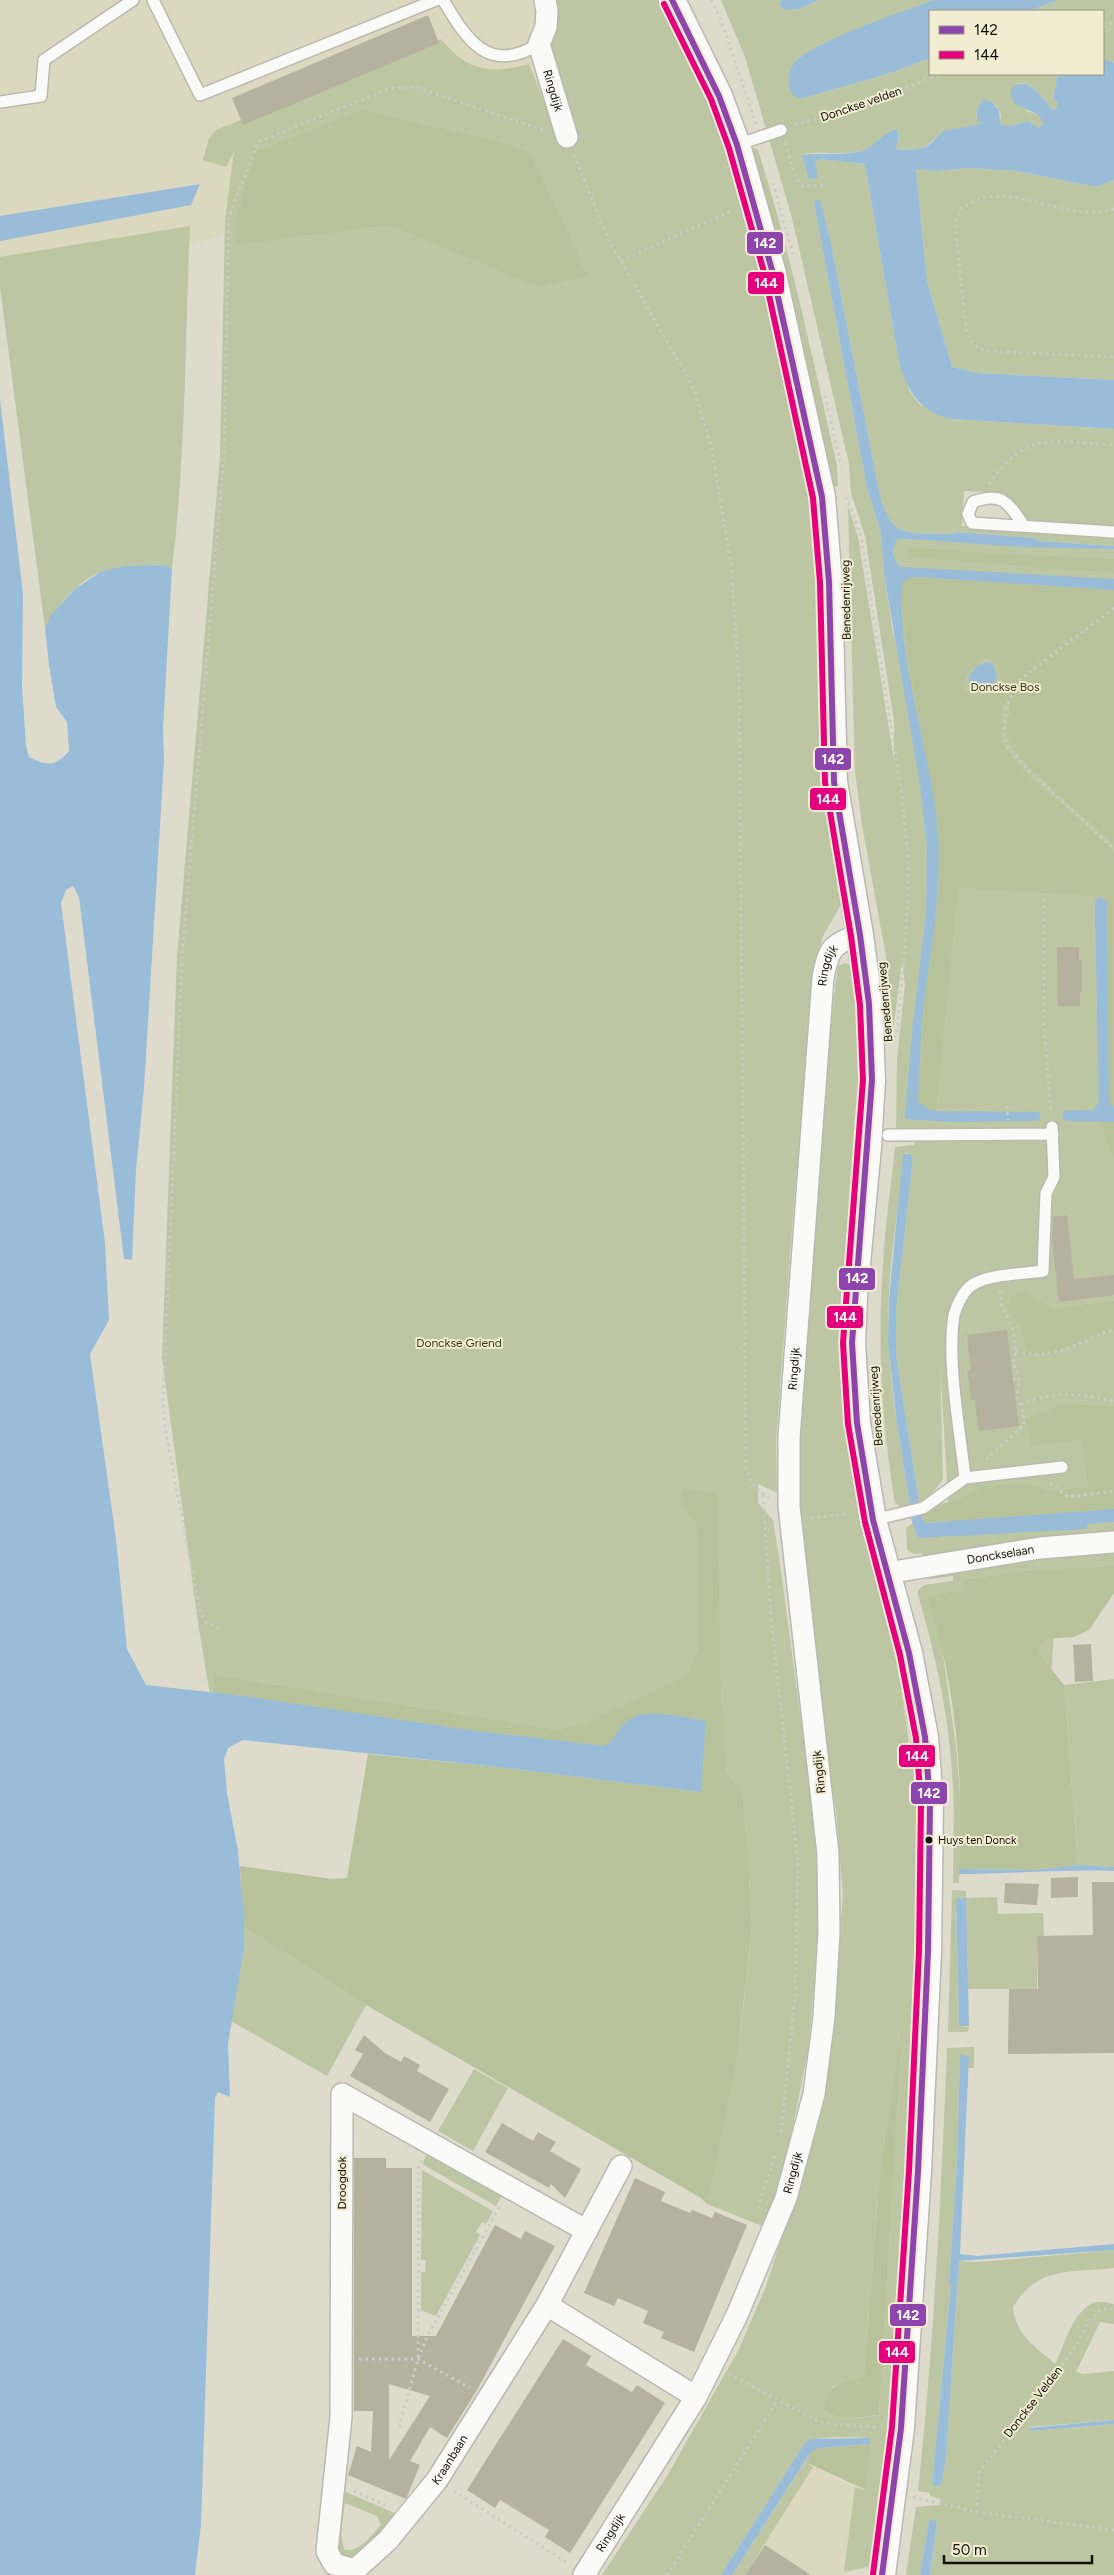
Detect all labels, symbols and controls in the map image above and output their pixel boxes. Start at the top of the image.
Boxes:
legend [929,10,1104,75]
text: 142 [974,21,998,39]
text: 144 [974,46,999,64]
street label: Ringdijk [540,68,566,113]
street label: Donckse velden [819,83,904,124]
line badge: 142 [746,231,784,255]
text: 142 [754,235,776,252]
line badge: 144 [747,271,785,295]
text: 144 [754,275,778,292]
street label: Benedenrijweg [838,560,854,640]
park label: Donckse Bos [970,680,1040,694]
line badge: 142 [814,747,852,771]
text: 142 [822,751,844,768]
line badge: 144 [809,787,847,811]
text: 144 [816,791,840,808]
street label: Ringdijk [815,941,841,987]
street label: Benedenrijweg [875,961,895,1043]
line badge: 142 [838,1267,876,1291]
text: 142 [846,1270,868,1287]
line badge: 144 [826,1305,864,1329]
text: 144 [833,1309,857,1326]
park label: Donckse Griend [416,1336,502,1350]
street label: Ringdijk [786,1347,803,1391]
street label: Benedenrijweg [866,1365,886,1447]
street label: Donckselaan [966,1542,1035,1567]
line badge: 144 [898,1744,936,1768]
text: 144 [905,1748,929,1765]
street label: Ringdijk [810,1750,828,1794]
line badge: 142 [910,1781,948,1805]
text: 142 [918,1785,940,1802]
place label: Huys ten Donck [938,1834,1017,1847]
marker: Huys ten Donck [924,1835,934,1845]
street label: Ringdijk [780,2150,805,2195]
street label: Droogdok [335,2156,349,2210]
line badge: 142 [889,2303,927,2327]
text: 142 [897,2307,919,2324]
line badge: 144 [878,2340,916,2364]
text: 144 [885,2344,909,2361]
street label: Donckse Velden [1001,2363,1065,2440]
street label: Kraanbaan [429,2432,471,2488]
street label: Ringdijk [593,2511,628,2555]
scale bar [944,2532,1092,2564]
text: 50 m [952,2541,987,2559]

